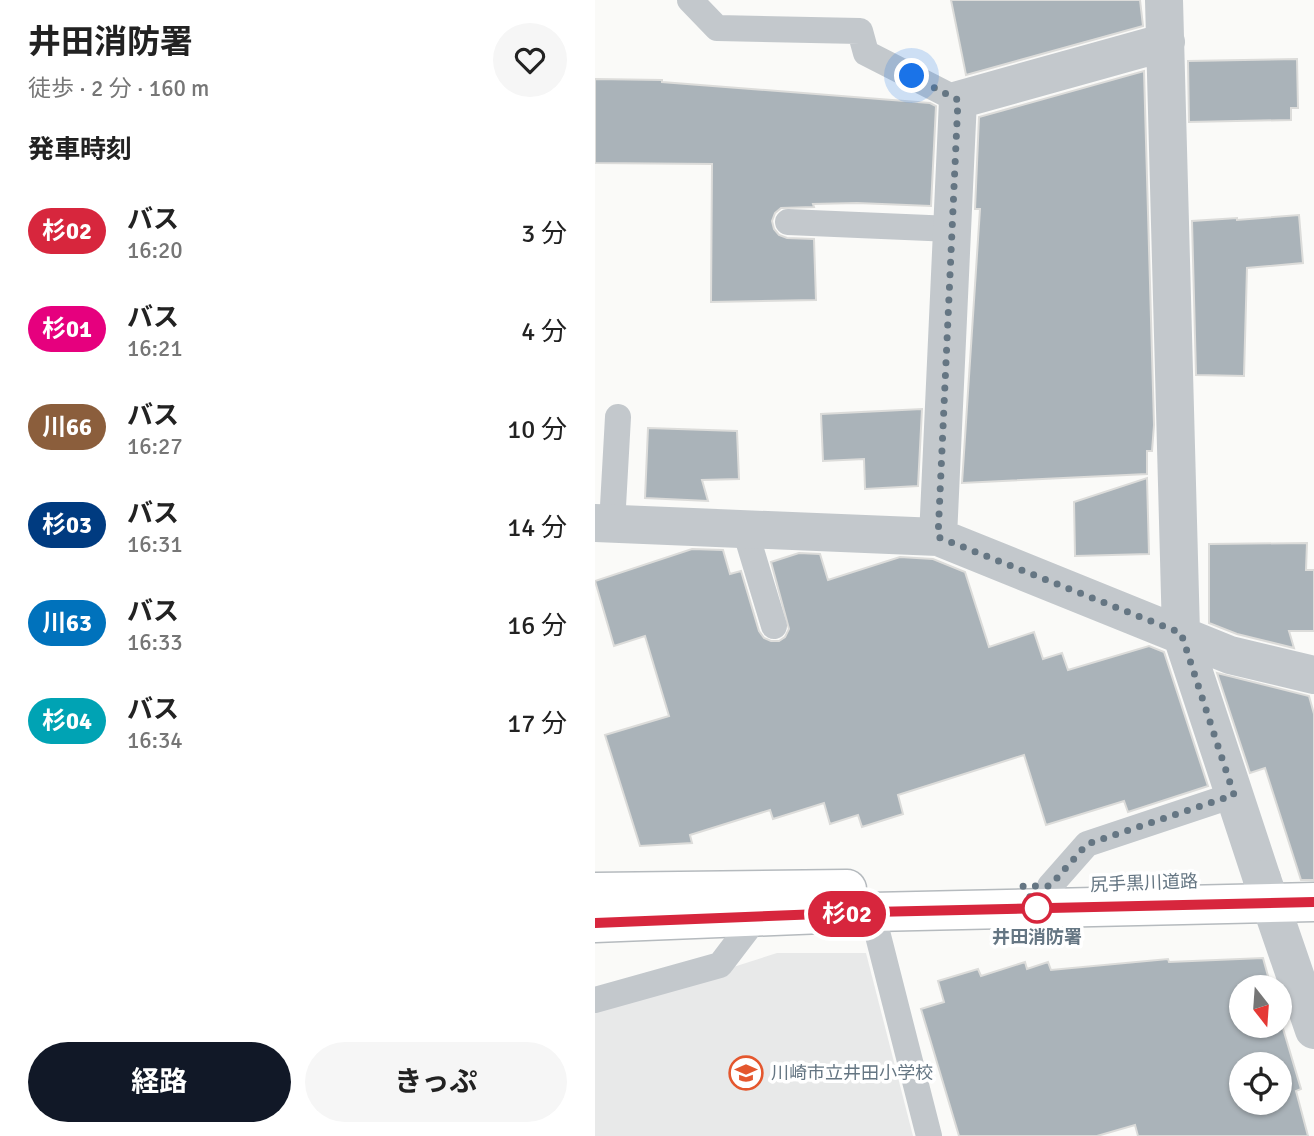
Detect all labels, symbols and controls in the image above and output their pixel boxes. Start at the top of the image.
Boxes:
text: 井田消防署 [28,22,193,63]
button: heart [493,23,567,97]
your location [894,58,929,93]
text: 徒歩 · 2 分 · 160 m [28,74,209,103]
text: 発車時刻 [28,134,132,166]
text: バス [127,204,179,236]
text: 杉02 [42,216,92,246]
text: 3 分 [521,218,567,250]
text: 16:20 [127,236,183,265]
text: バス [127,302,179,334]
text: 杉01 [42,314,92,344]
text: 4 分 [521,316,567,348]
text: 16:21 [127,334,183,363]
text: バス [127,400,179,432]
text: 川66 [42,412,92,442]
text: 10 分 [507,414,567,446]
text: 16:27 [127,432,183,461]
text: バス [127,498,179,530]
text: 杉03 [42,510,92,540]
text: 14 分 [507,512,567,544]
text: 16:31 [127,530,183,559]
text: バス [127,596,179,628]
text: 川63 [42,608,92,638]
text: 16 分 [507,610,567,642]
text: 16:33 [127,628,183,657]
text: バス [127,694,179,726]
text: 杉04 [42,706,92,736]
text: 17 分 [507,708,567,740]
text: 16:34 [127,726,183,755]
street label: 尻手黒川道路 [1090,870,1198,896]
line badge: 杉02 [807,891,887,937]
marker: 井田消防署 [1022,893,1052,923]
text: 杉02 [822,899,872,929]
place label: 井田消防署 [992,926,1082,948]
north arrow [1229,975,1291,1038]
map controls [1229,975,1292,1115]
button: 経路 [28,1042,291,1122]
button: きっぷ [305,1042,567,1122]
button: locate [1229,1052,1292,1115]
school or university icon: 川崎市立井田小学校 [727,1054,765,1092]
place label: 川崎市立井田小学校 [771,1062,933,1084]

